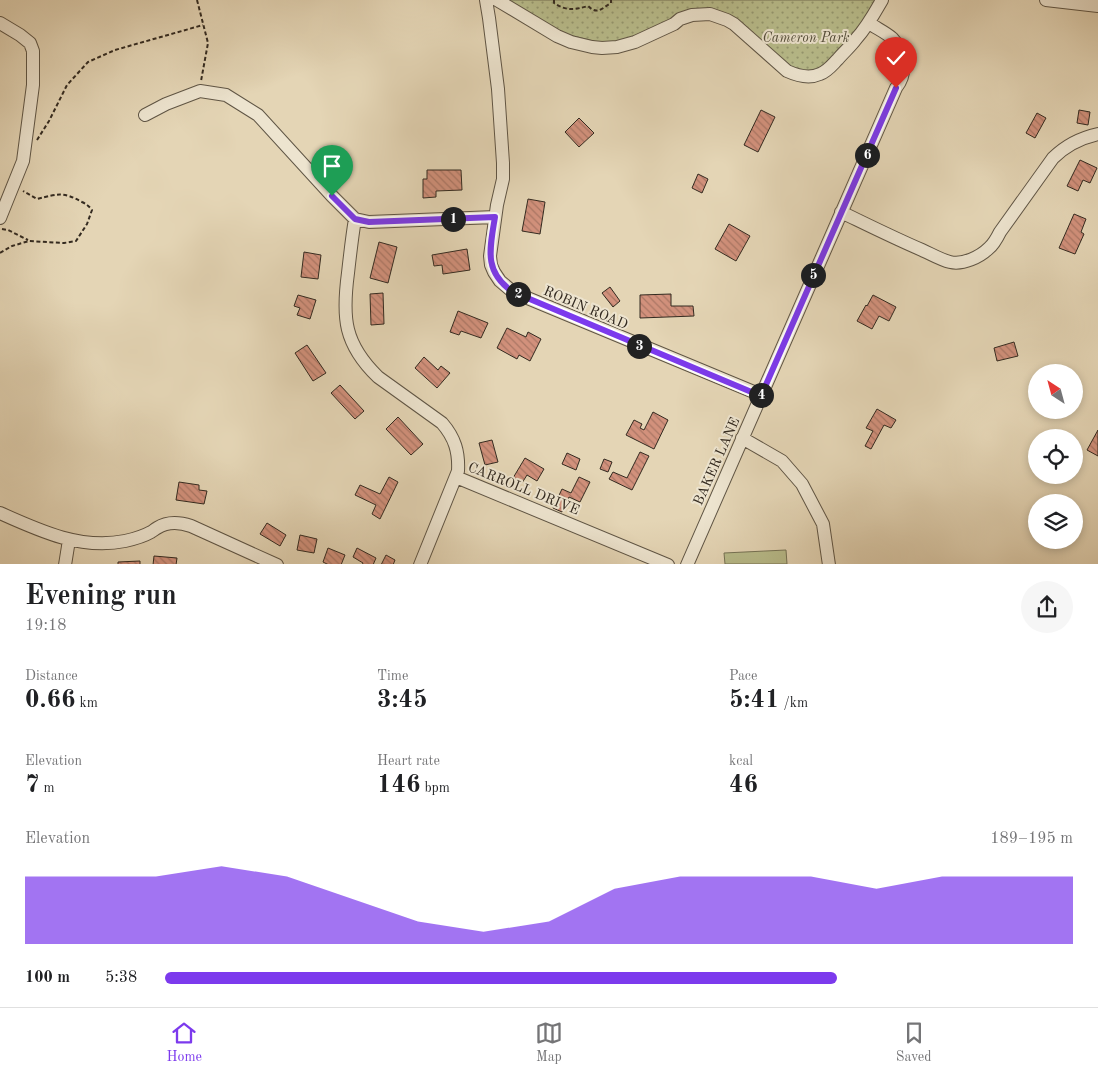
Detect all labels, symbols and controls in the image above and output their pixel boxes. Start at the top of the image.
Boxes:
park label: Cameron Park [762,31,850,45]
pin [875,37,917,88]
icon: check [882,44,910,72]
pin: 6 [854,142,880,168]
pin [311,145,353,196]
text: 6 [863,148,872,162]
icon: arrive [318,152,346,180]
pin: 1 [440,206,466,232]
text: 1 [449,212,458,226]
pin: 5 [800,262,826,288]
text: 5 [809,268,818,282]
pin: 2 [506,282,530,306]
street label: ROBIN ROAD [541,284,630,332]
text: 2 [514,287,523,301]
pin: 3 [626,334,652,358]
text: 3 [635,339,644,353]
north arrow [1028,364,1082,419]
map controls [1028,364,1083,549]
pin: 4 [748,382,774,408]
text: 4 [757,388,766,402]
street label: BAKER LANE [691,415,743,507]
button: locate [1028,429,1083,484]
street label: CARROLL DRIVE [466,460,581,518]
button: layers [1028,494,1083,549]
button: share [1021,581,1073,633]
text: Evening run [25,583,177,611]
text: 19:18 [25,618,67,634]
text: Distance [25,669,78,683]
text: Time [377,669,408,683]
text: Pace [729,669,757,683]
text: 0.66 [25,688,76,713]
text: 3:45 [377,688,428,713]
text: 5:41 [729,688,780,713]
text: km [76,696,98,710]
text: /km [780,696,808,710]
text: Elevation [25,754,82,768]
text: Heart rate [377,754,440,768]
text: kcal [729,754,753,768]
text: 7 [25,773,40,798]
text: 146 [377,773,421,798]
text: 46 [729,773,758,798]
text: m [40,781,55,795]
text: bpm [421,781,450,795]
text: Elevation [25,831,90,847]
text: 189–195 m [990,831,1073,847]
text: 100 m [25,970,70,986]
text: 5:38 [105,970,137,986]
tab: Home [166,1019,202,1066]
tab: Map [535,1019,563,1066]
tab: Saved [896,1019,932,1066]

